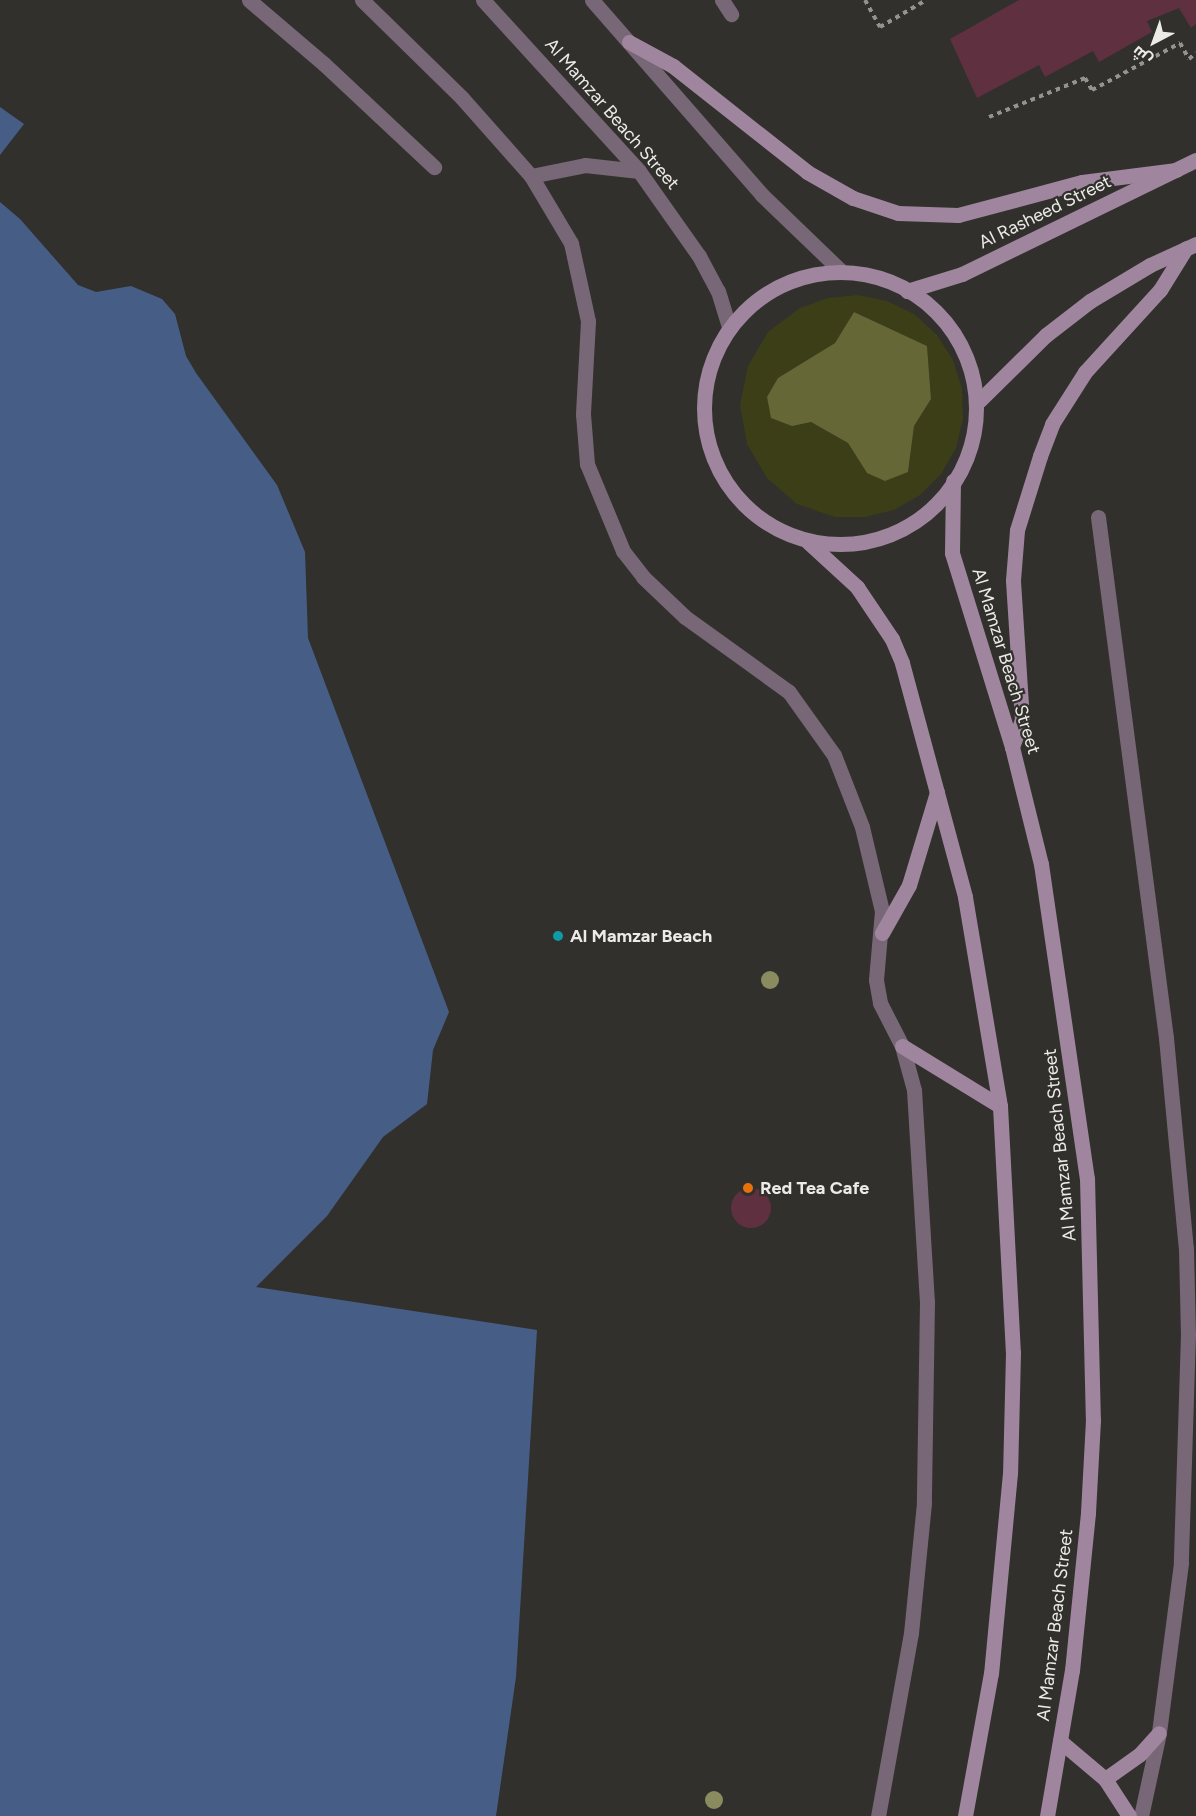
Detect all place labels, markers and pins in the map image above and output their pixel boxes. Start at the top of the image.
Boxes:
place label: Al Mamzar Beach [570,925,712,947]
marker: Al Mamzar Beach [551,929,565,943]
place label: Red Tea Cafe [760,1177,869,1199]
marker: Red Tea Cafe [741,1181,755,1195]

